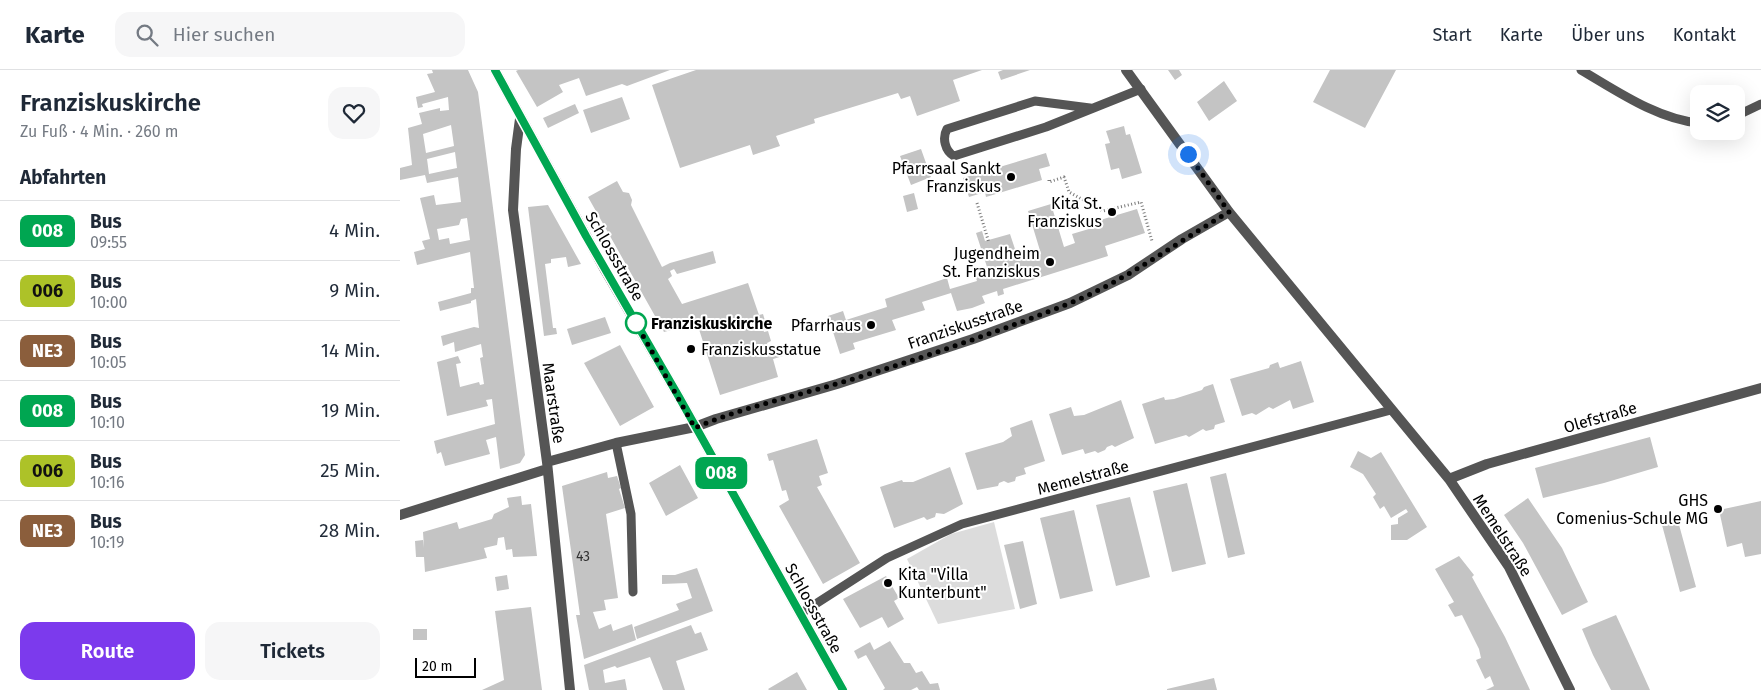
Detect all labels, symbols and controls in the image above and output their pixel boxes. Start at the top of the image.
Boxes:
search box [115,12,465,57]
text: Karte [25,21,85,49]
icon: search [133,21,161,49]
text: Hier suchen [173,23,275,46]
text: Start [1432,24,1472,46]
text: Karte [1500,24,1543,46]
text: Über uns [1571,24,1645,46]
text: Kontakt [1673,24,1736,46]
map controls [1690,85,1745,140]
button: layers [1690,85,1745,140]
button: heart [328,87,380,139]
text: Franziskuskirche [20,89,201,117]
text: Zu Fuß · 4 Min. · 260 m [20,122,179,141]
your location [1176,142,1201,167]
place label: Pfarrsaal Sankt Franziskus [892,159,1001,196]
text: Abfahrten [20,166,106,189]
marker: Pfarrsaal Sankt Franziskus [1005,171,1017,183]
place label: Kita St. Franziskus [1027,194,1102,231]
marker: Kita St. Franziskus [1106,206,1118,218]
street label: Schlossstraße [581,208,648,304]
text: Bus [90,210,122,233]
text: 4 Min. [329,219,380,242]
text: 008 [32,220,63,242]
text: 09:55 [90,233,127,252]
place label: Jugendheim St. Franziskus [943,244,1040,281]
marker: Jugendheim St. Franziskus [1044,256,1056,268]
text: Bus [90,270,122,293]
text: 9 Min. [329,279,380,302]
text: 006 [32,280,63,302]
text: 10:00 [90,293,128,312]
street label: Franziskusstraße [905,296,1025,353]
marker: Franziskuskirche [625,312,647,334]
place label: Franziskuskirche [651,314,772,333]
place label: Pfarrhaus [791,316,861,335]
marker: Pfarrhaus [865,319,877,331]
text: Bus [90,330,122,353]
text: 14 Min. [321,339,380,362]
text: NE3 [32,340,63,362]
place label: Franziskusstatue [701,340,821,359]
marker: Franziskusstatue [685,343,697,355]
text: 10:05 [90,353,127,372]
street label: Maarstraße [538,361,569,445]
text: Bus [90,390,122,413]
street label: Olefstraße [1561,398,1639,437]
text: 19 Min. [321,399,380,422]
text: 008 [32,400,63,422]
text: 10:10 [90,413,125,432]
text: Bus [90,450,122,473]
street label: Memelstraße [1035,456,1131,499]
line badge: 008 [692,457,750,489]
text: 25 Min. [320,459,380,482]
text: 006 [32,460,63,482]
text: 008 [705,462,737,484]
text: 10:16 [90,473,125,492]
street label: Memelstraße [1469,491,1536,580]
place label: GHS Comenius-Schule MG [1556,491,1708,528]
marker: GHS Comenius-Schule MG [1712,503,1724,515]
text: Bus [90,510,122,533]
text: 28 Min. [319,519,380,542]
text: NE3 [32,520,63,542]
text: 10:19 [90,533,124,552]
house number: 43 [576,548,590,565]
street label: Schlossstraße [781,560,846,657]
place label: Kita "Villa Kunterbunt" [898,565,987,602]
marker: Kita "Villa Kunterbunt" [882,577,894,589]
button: Route [20,622,195,680]
button: Tickets [205,622,380,680]
scale bar [415,655,476,678]
text: 20 m [422,658,452,675]

